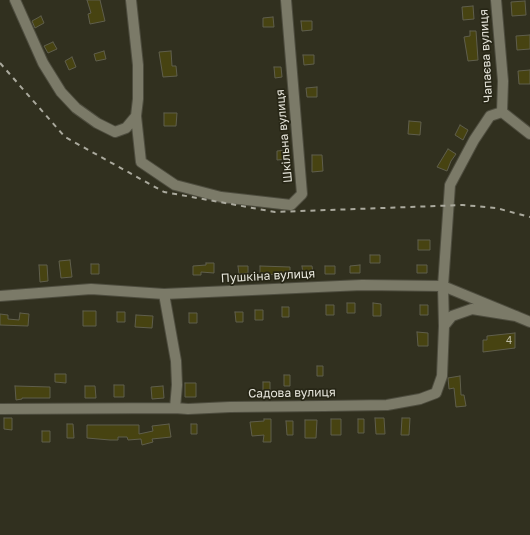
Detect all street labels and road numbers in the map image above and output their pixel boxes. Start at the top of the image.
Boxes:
street label: Чапаєва вулиця [476,9,496,103]
street label: Шкільна вулиця [273,89,295,183]
street label: Пушкіна вулиця [220,266,316,286]
street label: Садова вулиця [248,385,336,401]

